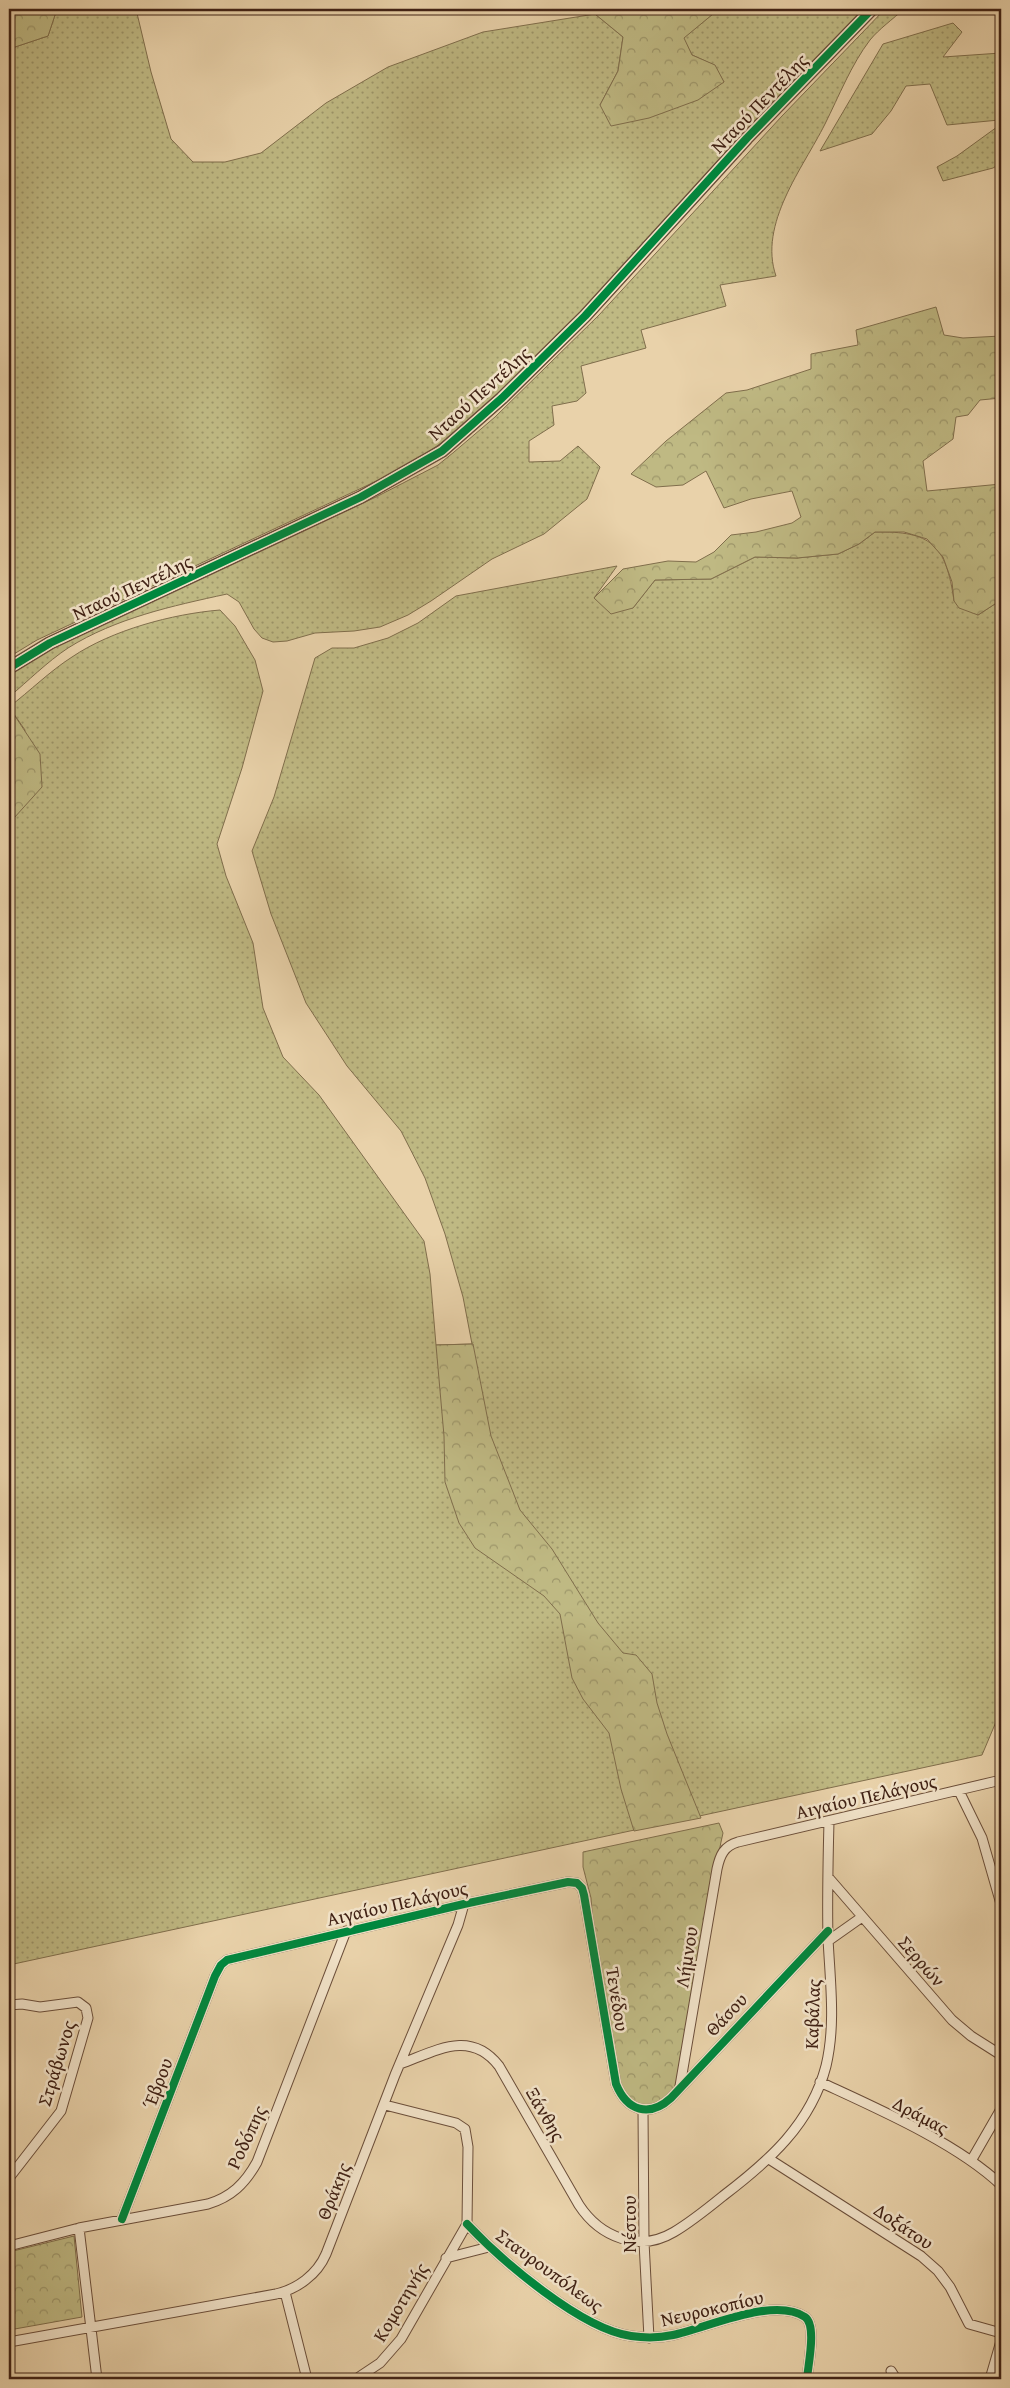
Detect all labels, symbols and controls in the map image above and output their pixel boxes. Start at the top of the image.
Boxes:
street label: Νταού Πεντέλης [704,47,814,159]
street label: Νταού Πεντέλης [422,339,536,447]
street label: Νταού Πεντέλης [67,547,197,627]
street label: Αιγαίου Πελάγους [793,1766,939,1826]
street label: Αιγαίου Πελάγους [324,1873,470,1933]
street label: Λήμνου [667,1924,705,1990]
street label: Σερρών [892,1929,952,1993]
street label: Τενέδου [599,1965,637,2033]
street label: Καβάλας [797,1978,827,2050]
street label: Θάσου [698,1986,754,2042]
street label: Στράβωνος [30,2017,82,2109]
street label: Έβρου [135,2053,179,2112]
street label: Ξάνθης [519,2082,573,2146]
street label: Δράμας [888,2089,954,2141]
street label: Ροδόπης [219,2100,273,2174]
street label: Θράκης [309,2158,357,2224]
street label: Νέστου [615,2195,643,2253]
street label: Δοξάτου [869,2196,939,2256]
street label: Σταυρουπόλεως [490,2221,610,2319]
street label: Κομοτηνής [365,2257,435,2347]
street label: Νευροκοπίου [658,2283,766,2333]

